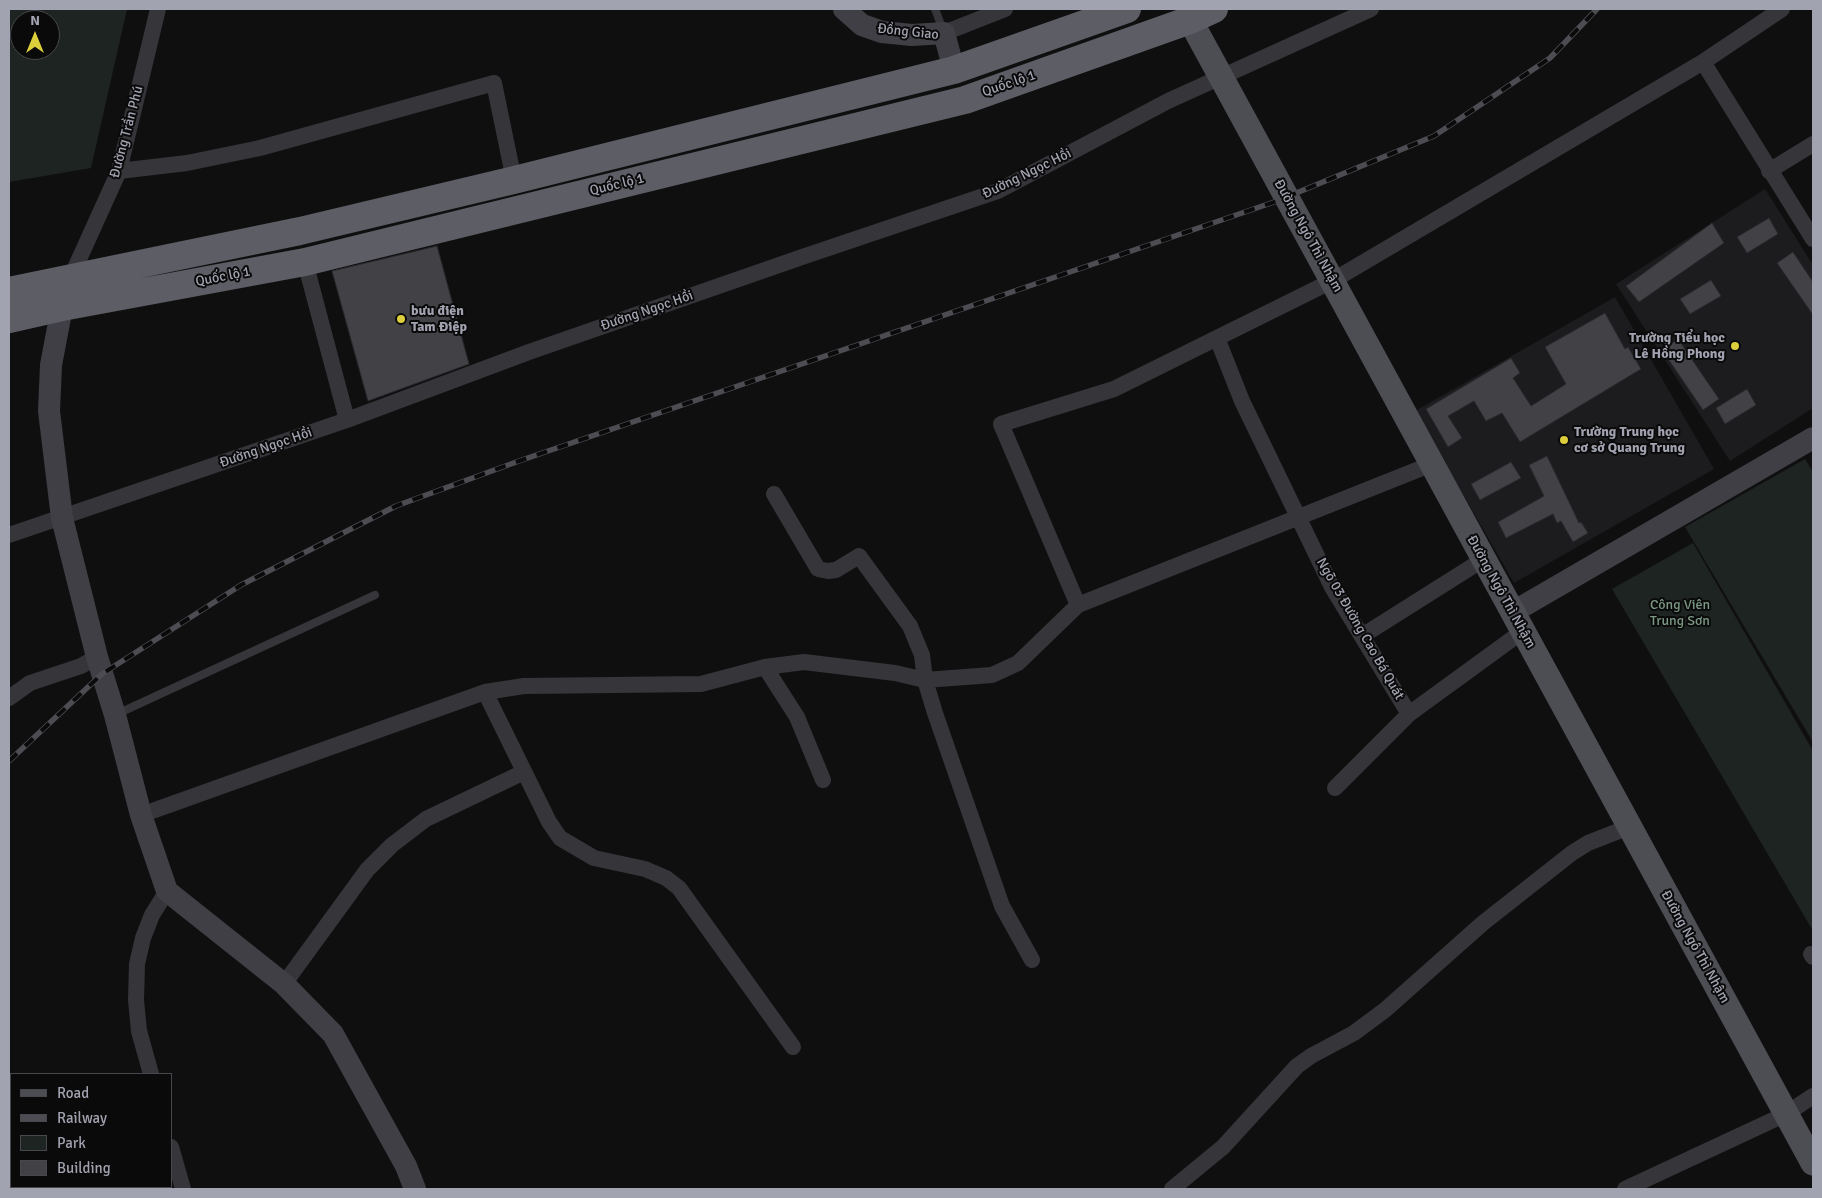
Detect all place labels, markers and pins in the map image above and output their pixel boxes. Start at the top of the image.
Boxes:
place label: bưu điện Tam Điệp [411,303,467,336]
marker: bưu điện Tam Điệp [395,313,407,325]
place label: Trường Tiểu học Lê Hồng Phong [1629,330,1725,362]
marker: Trường Tiểu học Lê Hồng Phong [1729,340,1741,352]
place label: Trường Trung học cơ sở Quang Trung [1574,424,1685,457]
marker: Trường Trung học cơ sở Quang Trung [1558,434,1570,446]

